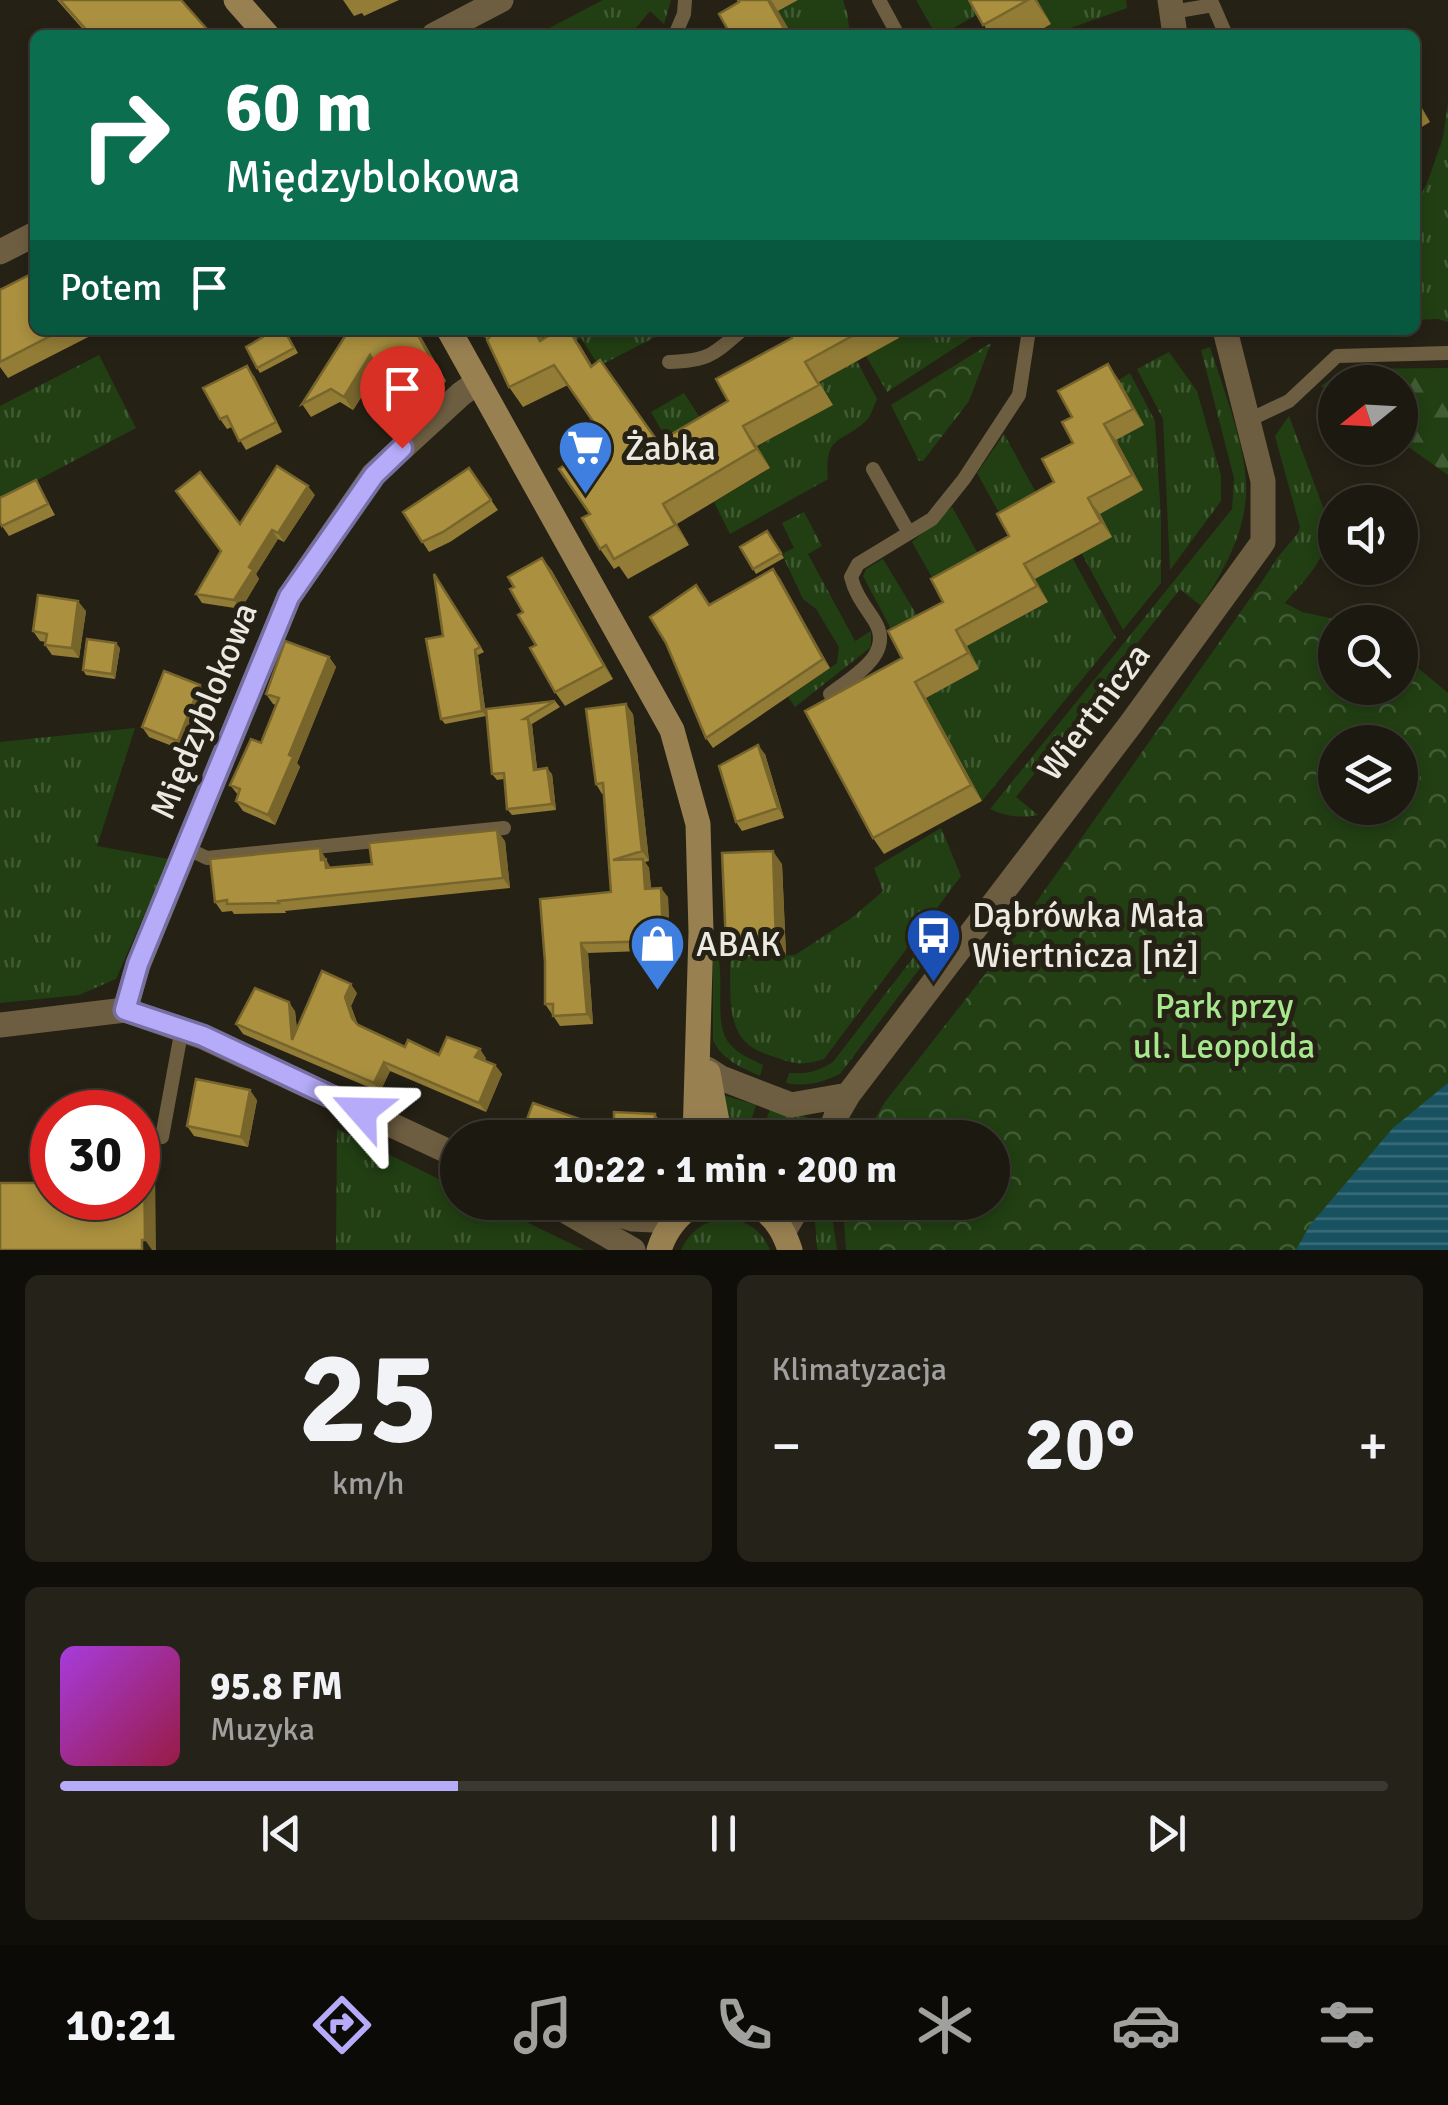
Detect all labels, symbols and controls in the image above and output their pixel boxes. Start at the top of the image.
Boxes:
text: 60 m [225,64,373,150]
icon: right [60,70,190,200]
text: Międzyblokowa [225,150,520,205]
icon: arrive [182,260,237,315]
text: Potem [60,264,162,311]
pin [360,346,445,449]
icon: arrive [375,361,430,416]
north arrow [1318,365,1418,465]
map controls [1318,365,1418,825]
supermarket icon: Żabka [556,418,616,497]
place label: Żabka [625,427,716,470]
button: sound [1318,485,1418,585]
street label: Międzyblokowa [141,596,267,826]
button: search [1318,605,1418,705]
street label: Wiertnicza [1028,635,1160,789]
button: layers [1318,725,1418,825]
place label: Dąbrówka Mała Wiertnicza [nż] [972,894,1205,977]
bus stop icon: Dąbrówka Mała Wiertnicza [nż] [903,905,963,984]
shop icon: ABAK [627,914,687,993]
place label: ABAK [696,923,781,966]
park label: Park przy ul. Leopolda [1133,985,1315,1068]
position arrow [310,1059,414,1163]
speed limit sign: 30 [30,1090,160,1220]
text: 10:22 · 1 min · 200 m [553,1146,897,1193]
text: 25 [298,1319,438,1479]
text: Klimatyzacja [772,1350,947,1389]
text: 20° [1024,1398,1135,1491]
text: − [772,1412,801,1480]
text: + [1358,1412,1388,1480]
text: km/h [332,1464,404,1503]
text: 95.8 FM [210,1663,343,1710]
text: Muzyka [210,1710,315,1749]
icon: previous [254,1806,309,1861]
icon: pause [696,1806,751,1861]
icon: next [1139,1806,1194,1861]
icon: directions [307,1990,377,2060]
icon: music [508,1990,578,2060]
icon: phone [709,1990,779,2060]
icon: climate [910,1990,980,2060]
icon: car [1111,1990,1181,2060]
icon: filters [1312,1990,1382,2060]
text: 10:21 [66,1998,176,2053]

